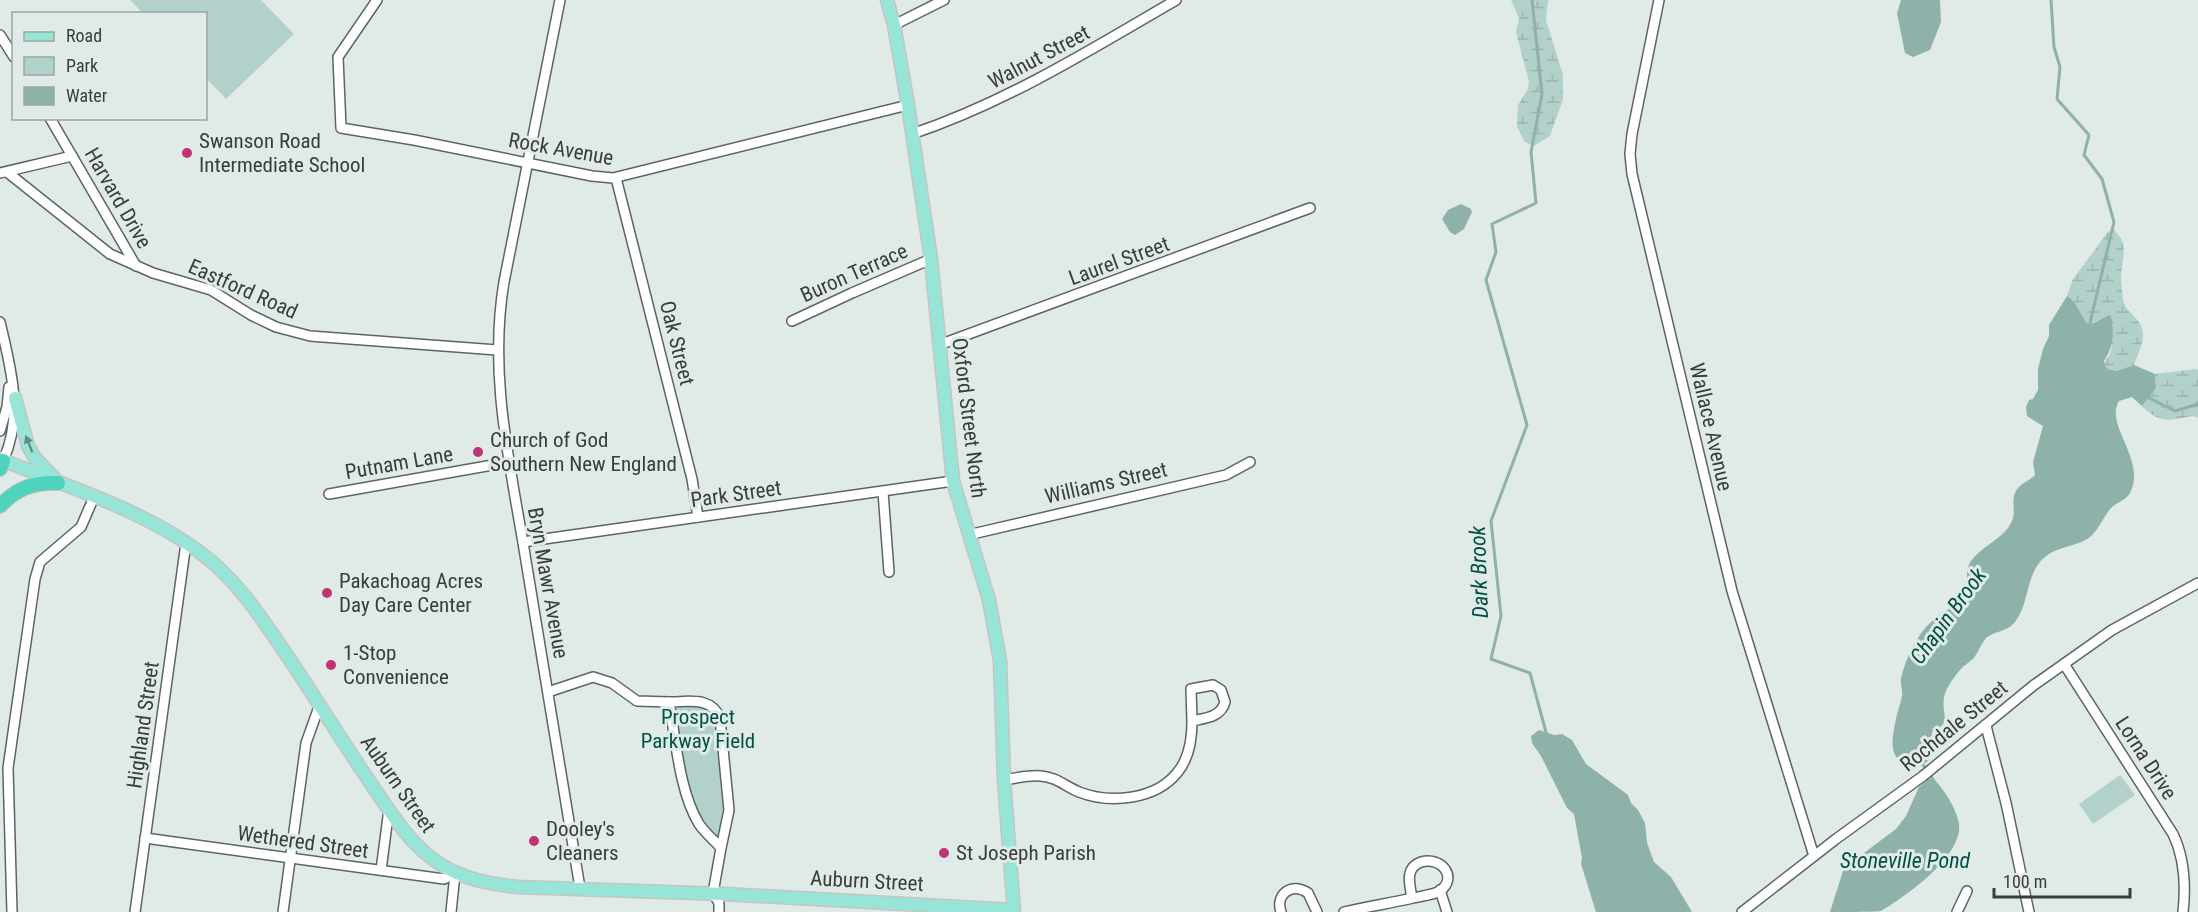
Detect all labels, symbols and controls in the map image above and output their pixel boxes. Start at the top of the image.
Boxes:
legend [12,12,207,120]
street label: Walnut Street [984,20,1094,94]
text: Road [66,25,102,46]
text: Park [66,55,98,76]
text: Water [66,85,108,106]
street label: Rock Avenue [507,128,615,170]
place label: Swanson Road Intermediate School [199,129,365,177]
street label: Harvard Drive [80,144,156,253]
marker: Swanson Road Intermediate School [180,146,194,160]
street label: Laurel Street [1066,232,1172,290]
street label: Buron Terrace [797,239,911,307]
street label: Eastford Road [185,254,301,324]
street label: Oak Street [655,298,699,388]
street label: Oxford Street North [947,336,991,500]
street label: Wallace Avenue [1685,361,1737,493]
place label: Church of God Southern New England [490,428,677,476]
one-way arrow [24,435,34,453]
street label: Putnam Lane [343,442,455,484]
marker: Church of God Southern New England [471,445,485,459]
street label: Williams Street [1043,457,1169,509]
street label: Park Street [689,476,783,512]
street label: Bryn Mawr Avenue [523,506,573,661]
water label: Dark Brook [1465,525,1493,619]
water label: Chapin Brook [1905,563,1991,669]
place label: Pakachoag Acres Day Care Center [339,569,483,617]
marker: Pakachoag Acres Day Care Center [320,586,334,600]
place label: 1-Stop Convenience [343,641,449,689]
marker: 1-Stop Convenience [324,658,338,672]
street label: Highland Street [122,660,164,790]
street label: Rochdale Street [1896,676,2012,776]
park label: Prospect Parkway Field [641,705,755,753]
street label: Lorna Drive [2110,712,2182,804]
street label: Auburn Street [356,731,440,837]
place label: Dooley's Cleaners [546,817,619,865]
street label: Wethered Street [236,821,370,863]
marker: Dooley's Cleaners [527,834,541,848]
place label: St Joseph Parish [956,841,1096,865]
marker: St Joseph Parish [937,846,951,860]
water label: Stoneville Pond [1840,848,1971,873]
scale bar [1994,861,2130,899]
street label: Auburn Street [810,866,924,896]
text: 100 m [2003,871,2047,892]

